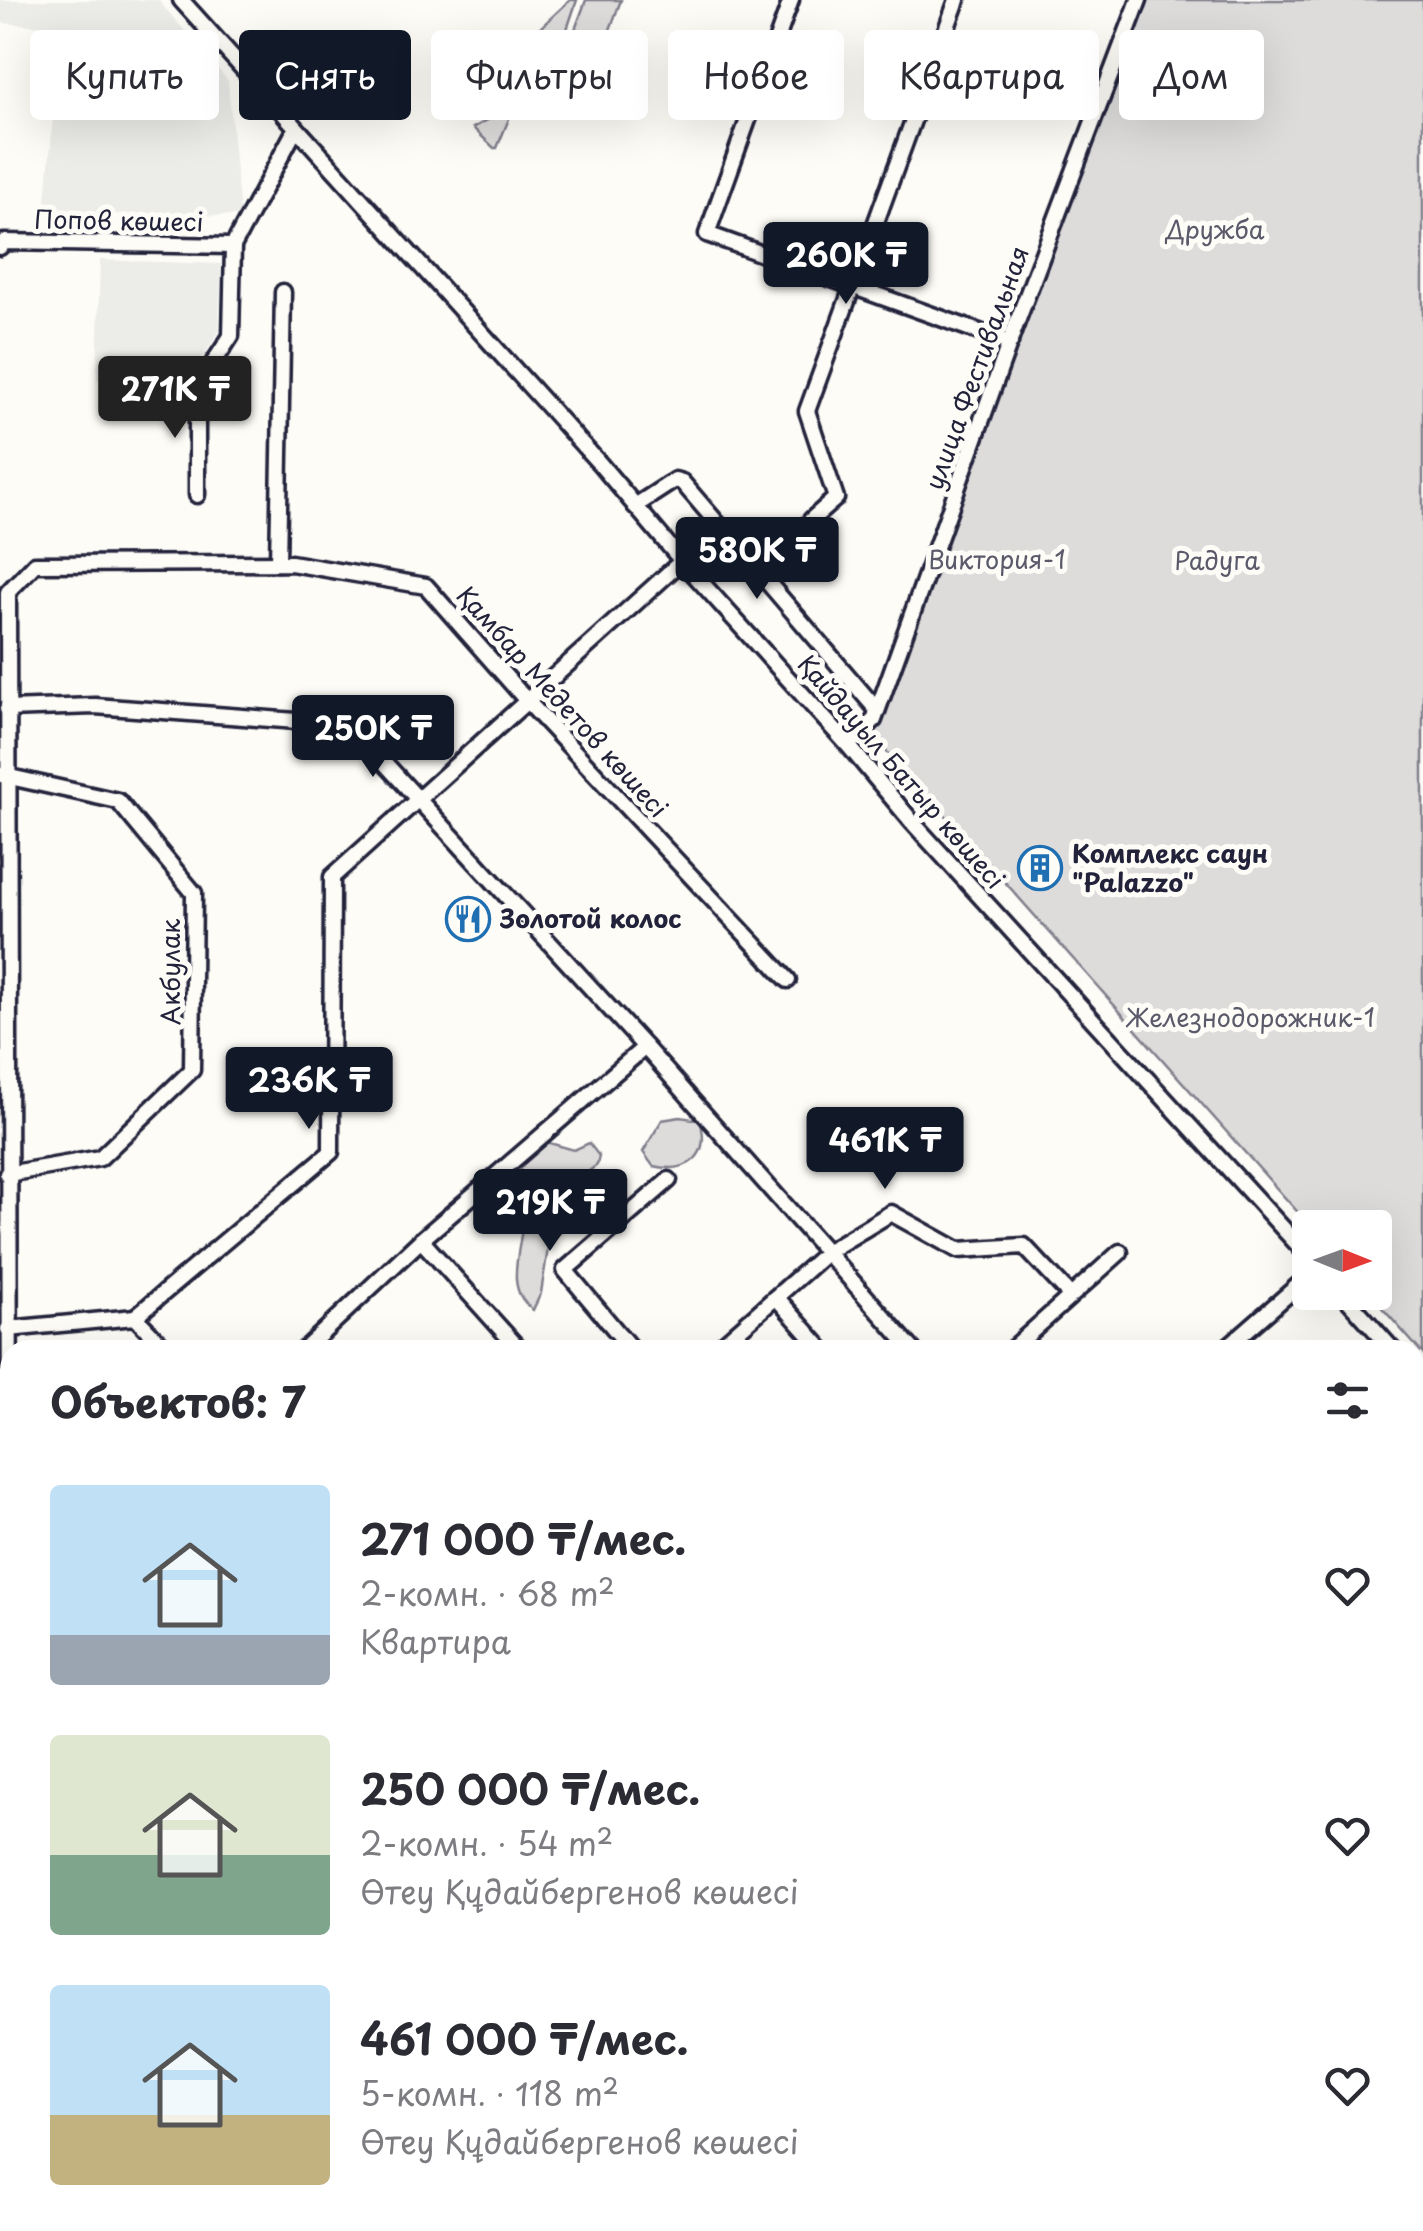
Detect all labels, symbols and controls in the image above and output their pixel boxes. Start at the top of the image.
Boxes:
chip: Купить [30,30,219,120]
chip: Снять [239,30,411,120]
chip: Фильтры [431,30,648,120]
chip: Новое [668,30,844,120]
chip: Квартира [864,30,1099,120]
chip: Дом [1119,30,1264,120]
street label: Попов көшесі [34,200,204,240]
park label: Дружба [1164,210,1265,248]
pin: 260K ₸ [765,222,927,307]
text: 260K ₸ [785,230,907,278]
street label: улица Фестивальная [914,241,1038,495]
pin: 271K ₸ [94,356,256,441]
text: 271K ₸ [120,364,230,412]
pin: 580K ₸ [676,517,838,602]
text: 580K ₸ [698,525,816,573]
park label: Виктория-1 [928,540,1066,578]
park label: Радуга [1174,541,1260,579]
street label: Қамбар Медетов көшесі [448,577,677,826]
street label: Қайдауыл Батыр көшесі [789,646,1014,897]
pin: 250K ₸ [292,695,454,780]
text: 250K ₸ [314,703,432,751]
place label: Комплекс саун "Palazzo" [1072,834,1268,901]
building icon: Комплекс саун "Palazzo" [1017,845,1063,891]
restaurant icon: Золотой колос [445,896,491,942]
place label: Золотой колос [499,899,682,937]
street label: Акбулак [151,919,189,1025]
park label: Железнодорожник-1 [1125,998,1375,1036]
pin: 236K ₸ [228,1047,390,1132]
text: 236K ₸ [248,1055,370,1103]
pin: 461K ₸ [804,1107,966,1192]
text: 461K ₸ [829,1115,941,1163]
pin: 219K ₸ [469,1169,631,1254]
text: 219K ₸ [495,1177,605,1225]
north arrow [1292,1210,1392,1310]
map controls [1292,1210,1392,1310]
text: Объектов: 7 [50,1369,306,1432]
icon: filters [1320,1373,1375,1428]
text: 271 000 ₸/мес. [360,1506,686,1569]
icon: home [130,1525,250,1645]
icon: heart [1320,1558,1375,1613]
text: 2-комн. · 68 m² [360,1569,615,1617]
text: Квартира [360,1617,511,1665]
text: 250 000 ₸/мес. [360,1756,700,1819]
icon: home [130,1775,250,1895]
icon: heart [1320,1808,1375,1863]
text: 2-комн. · 54 m² [360,1819,613,1867]
text: Өтеу Құдайбергенов көшесі [360,1867,799,1915]
text: 461 000 ₸/мес. [360,2006,689,2069]
icon: home [130,2025,250,2145]
icon: heart [1320,2058,1375,2113]
text: 5-комн. · 118 m² [360,2069,619,2117]
text: Өтеу Құдайбергенов көшесі [360,2117,799,2165]

